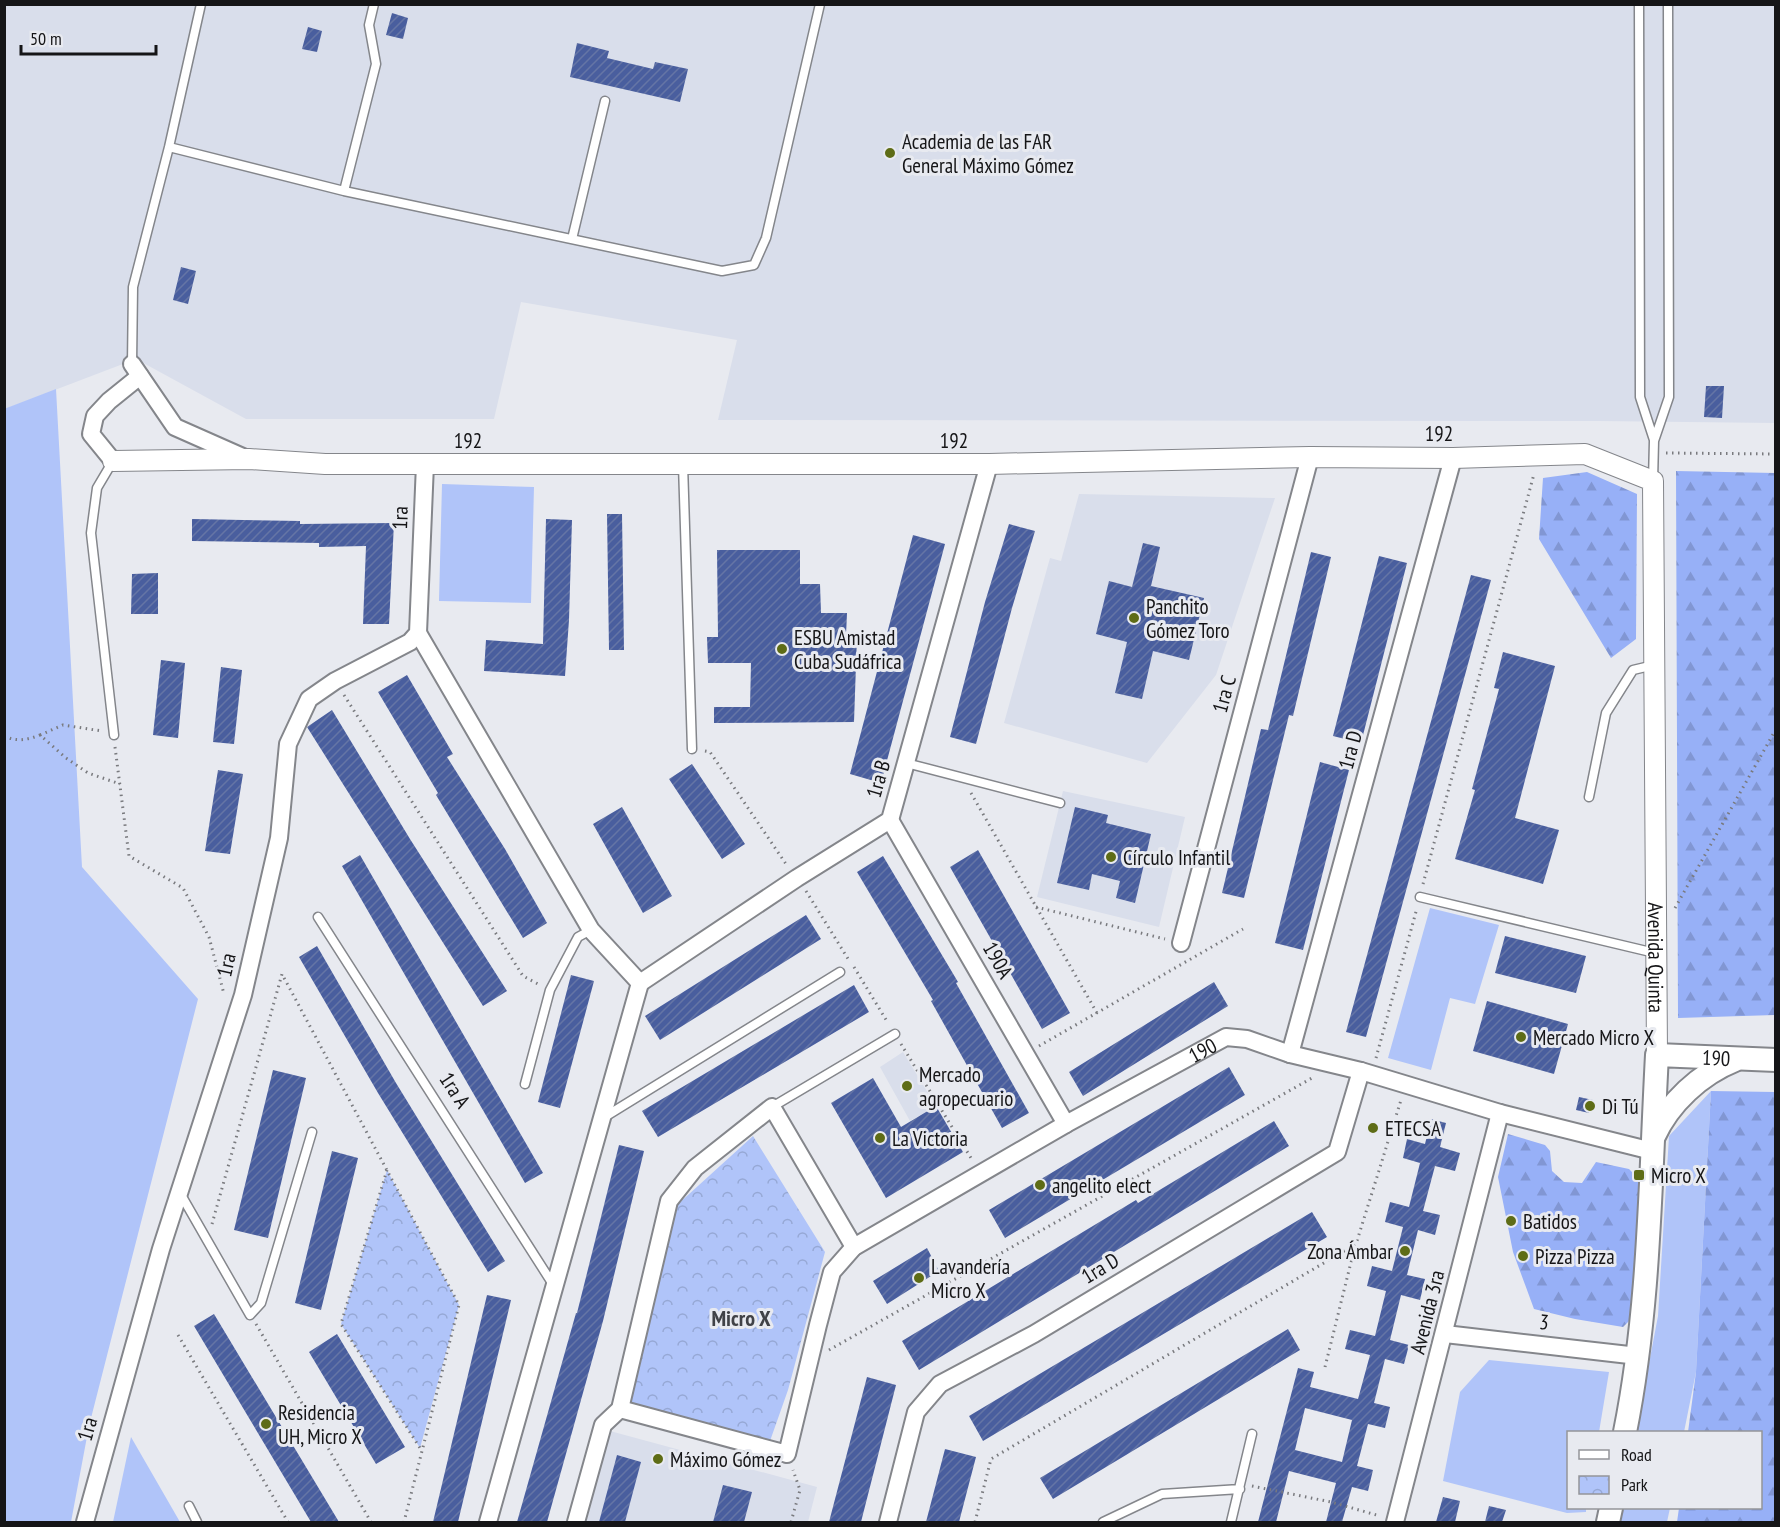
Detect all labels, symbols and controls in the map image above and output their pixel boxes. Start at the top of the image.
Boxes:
scale bar [21,18,156,56]
text: 50 m [30,27,62,50]
place label: Academia de las FAR General Máximo Gómez [902,128,1074,179]
marker: Academia de las FAR General Máximo Gómez [883,146,897,160]
street label: 192 [1425,420,1453,447]
street label: 192 [454,427,482,454]
street label: 192 [940,427,968,454]
street label: 1ra [386,506,414,530]
place label: Panchito Gómez Toro [1146,593,1230,644]
marker: Panchito Gómez Toro [1127,611,1141,625]
place label: ESBU Amistad Cuba Sudáfrica [794,624,902,675]
marker: ESBU Amistad Cuba Sudáfrica [775,642,789,656]
street label: 1ra C [1206,672,1242,716]
street label: 1ra D [1332,728,1368,772]
street label: 1ra B [860,757,896,801]
place label: Círculo Infantil [1123,844,1230,871]
marker: Círculo Infantil [1104,850,1118,864]
street label: Avenida Quinta [1642,902,1670,1013]
street label: 190A [977,937,1019,983]
street label: 1ra [210,950,242,980]
place label: Mercado Micro X [1533,1024,1654,1051]
marker: Mercado Micro X [1514,1030,1528,1044]
street label: 190 [1183,1031,1221,1069]
street label: 190 [1701,1043,1731,1072]
place label: Mercado agropecuario [919,1061,1013,1112]
street label: 1ra A [433,1067,477,1113]
marker: Mercado agropecuario [900,1079,914,1093]
place label: Di Tú [1602,1093,1639,1120]
marker: Di Tú [1583,1099,1597,1113]
place label: ETECSA [1385,1115,1441,1142]
marker: ETECSA [1366,1121,1380,1135]
place label: La Victoria [892,1125,968,1152]
marker: La Victoria [873,1131,887,1145]
place label: Micro X [1651,1162,1706,1189]
marker: Micro X [1632,1168,1646,1182]
place label: angelito elect [1052,1172,1151,1199]
marker: angelito elect [1033,1178,1047,1192]
place label: Batidos [1523,1208,1577,1235]
marker: Batidos [1504,1214,1518,1228]
place label: Zona Ámbar [1307,1238,1393,1265]
place label: Pizza Pizza [1535,1243,1615,1270]
marker: Zona Ámbar [1398,1244,1412,1258]
street label: 1ra D [1076,1246,1124,1290]
marker: Pizza Pizza [1516,1249,1530,1263]
place label: Lavandería Micro X [931,1253,1010,1304]
street label: Avenida 3ra [1404,1267,1450,1357]
marker: Lavandería Micro X [912,1271,926,1285]
district label: Micro X [711,1304,771,1332]
street label: 3 [1538,1308,1550,1336]
place label: Residencia UH, Micro X [278,1399,362,1450]
street label: 1ra [71,1414,103,1444]
marker: Residencia UH, Micro X [259,1417,273,1431]
legend [1567,1431,1762,1509]
text: Road [1621,1443,1652,1466]
place label: Máximo Gómez [670,1446,781,1473]
marker: Máximo Gómez [651,1452,665,1466]
text: Park [1621,1473,1648,1496]

